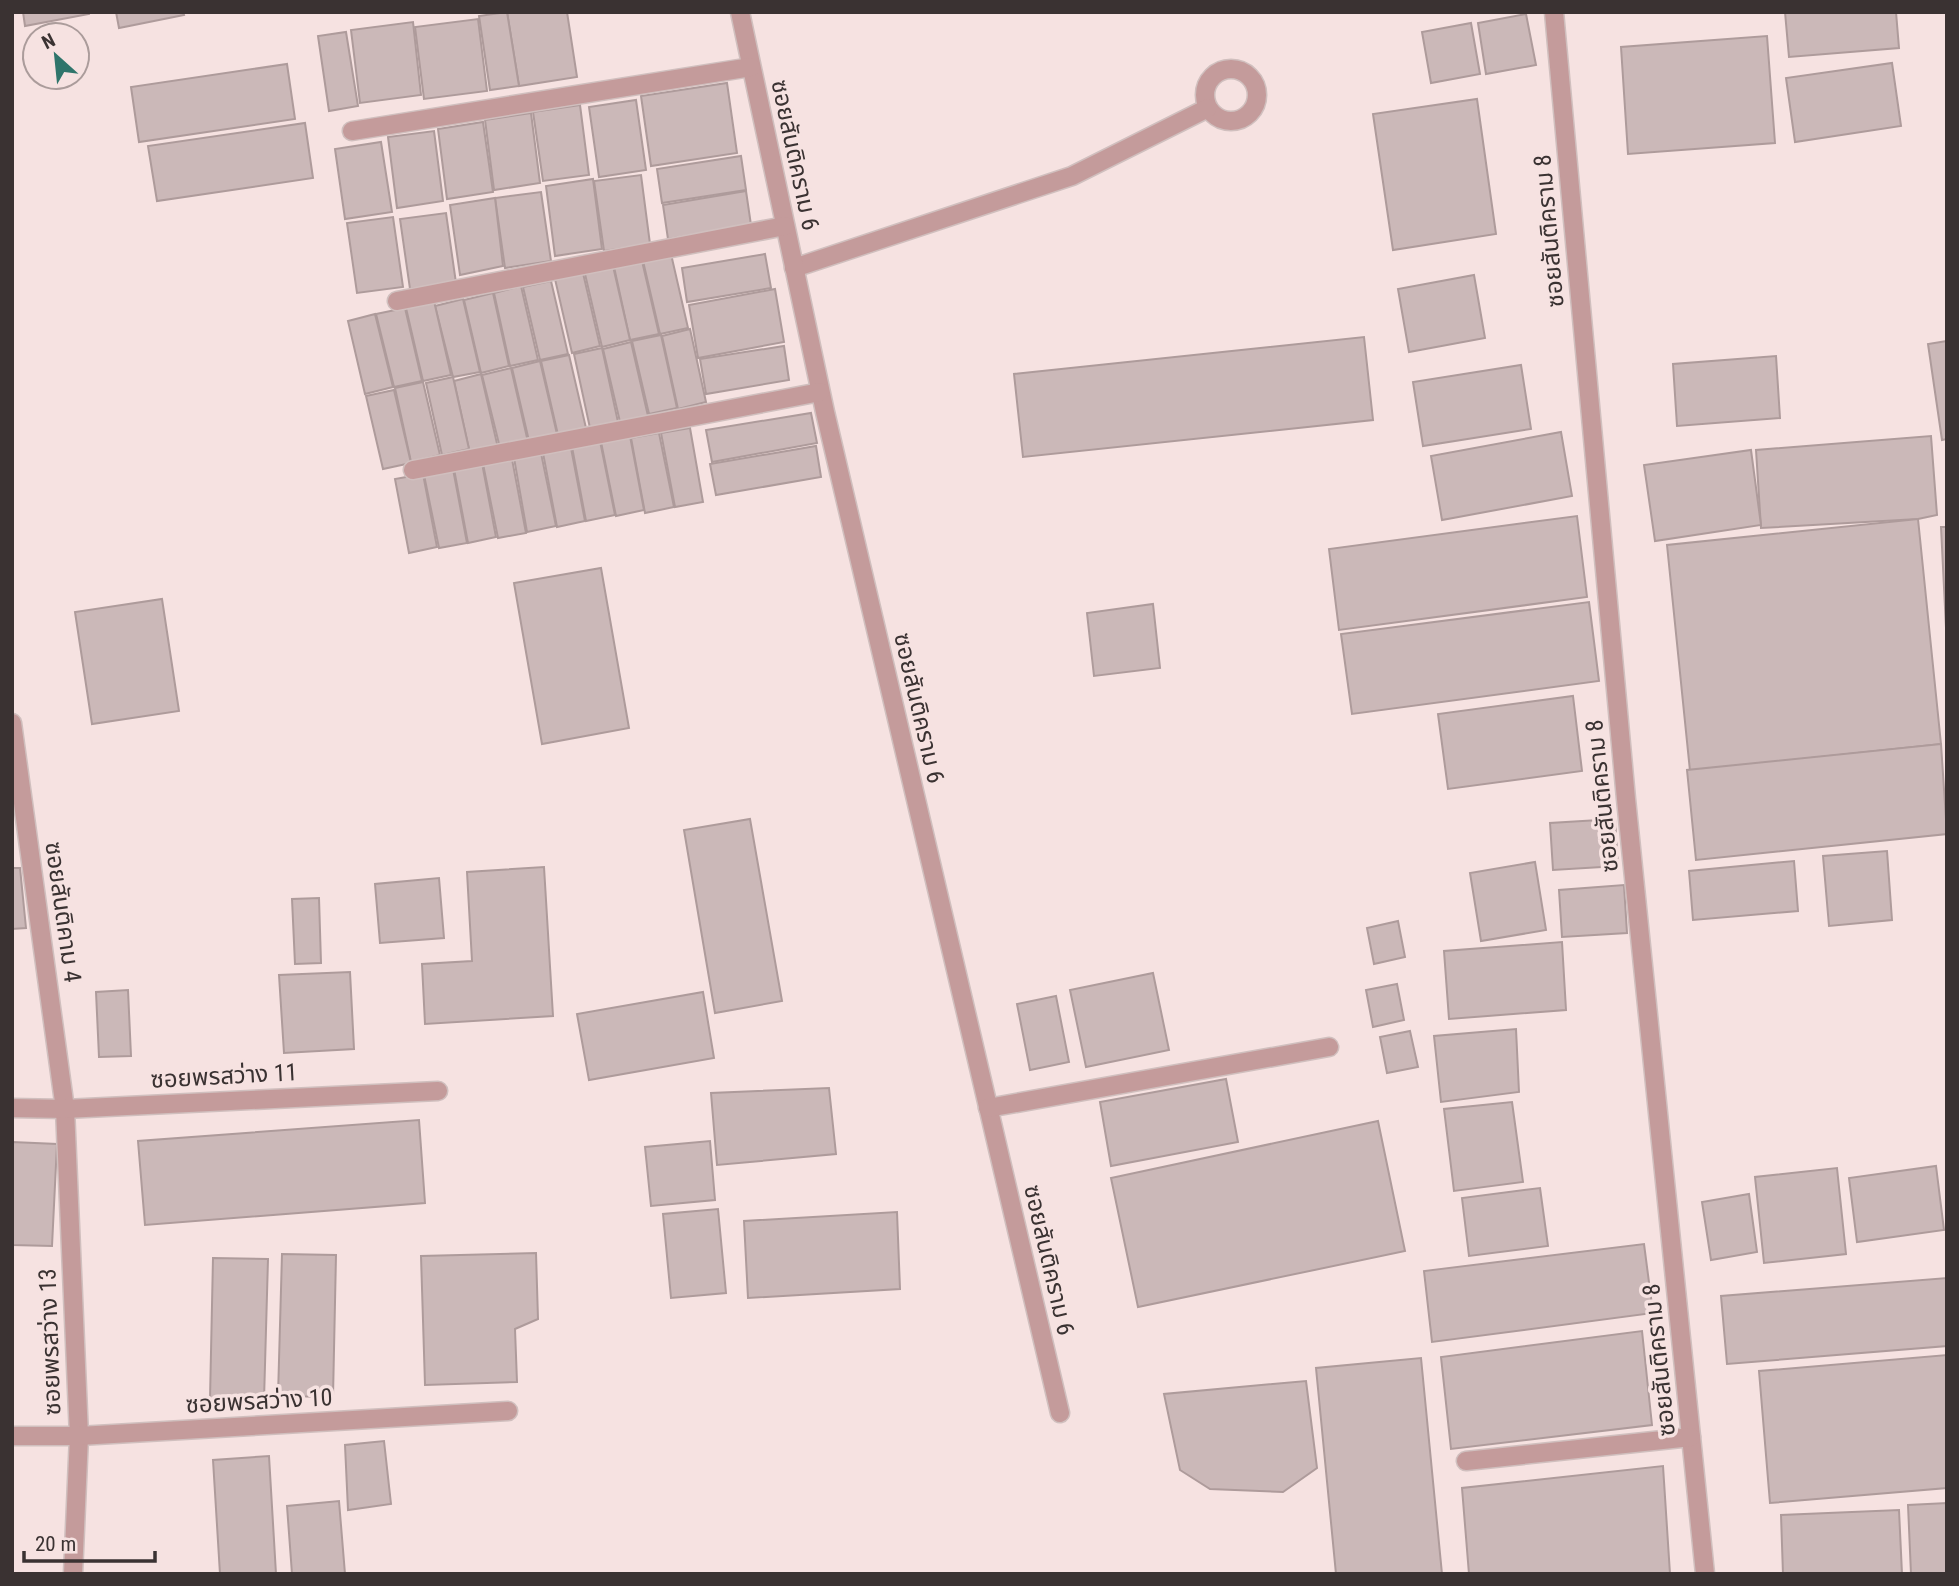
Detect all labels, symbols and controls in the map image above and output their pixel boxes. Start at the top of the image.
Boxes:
north arrow [21,21,91,91]
text: N [38,28,59,54]
street label: ซอยสันติคราม 6 [765,77,825,233]
street label: ซอยสันติคราม 8 [1528,153,1570,309]
street label: ซอยสันติคราม 6 [888,630,950,786]
street label: ซอยสันติคราม 8 [1580,718,1624,874]
street label: ซอยสันติคาม 4 [39,840,87,984]
street label: ซอยพรสว่าง 11 [150,1058,298,1094]
street label: ซอยสันติคราม 6 [1018,1182,1080,1338]
street label: ซอยพรสว่าง 13 [33,1268,67,1416]
street label: ซอยสันติคราม 8 [1637,1282,1681,1438]
street label: ซอยพรสว่าง 10 [185,1383,333,1419]
scale bar [24,1520,156,1564]
text: 20 m [35,1532,76,1556]

